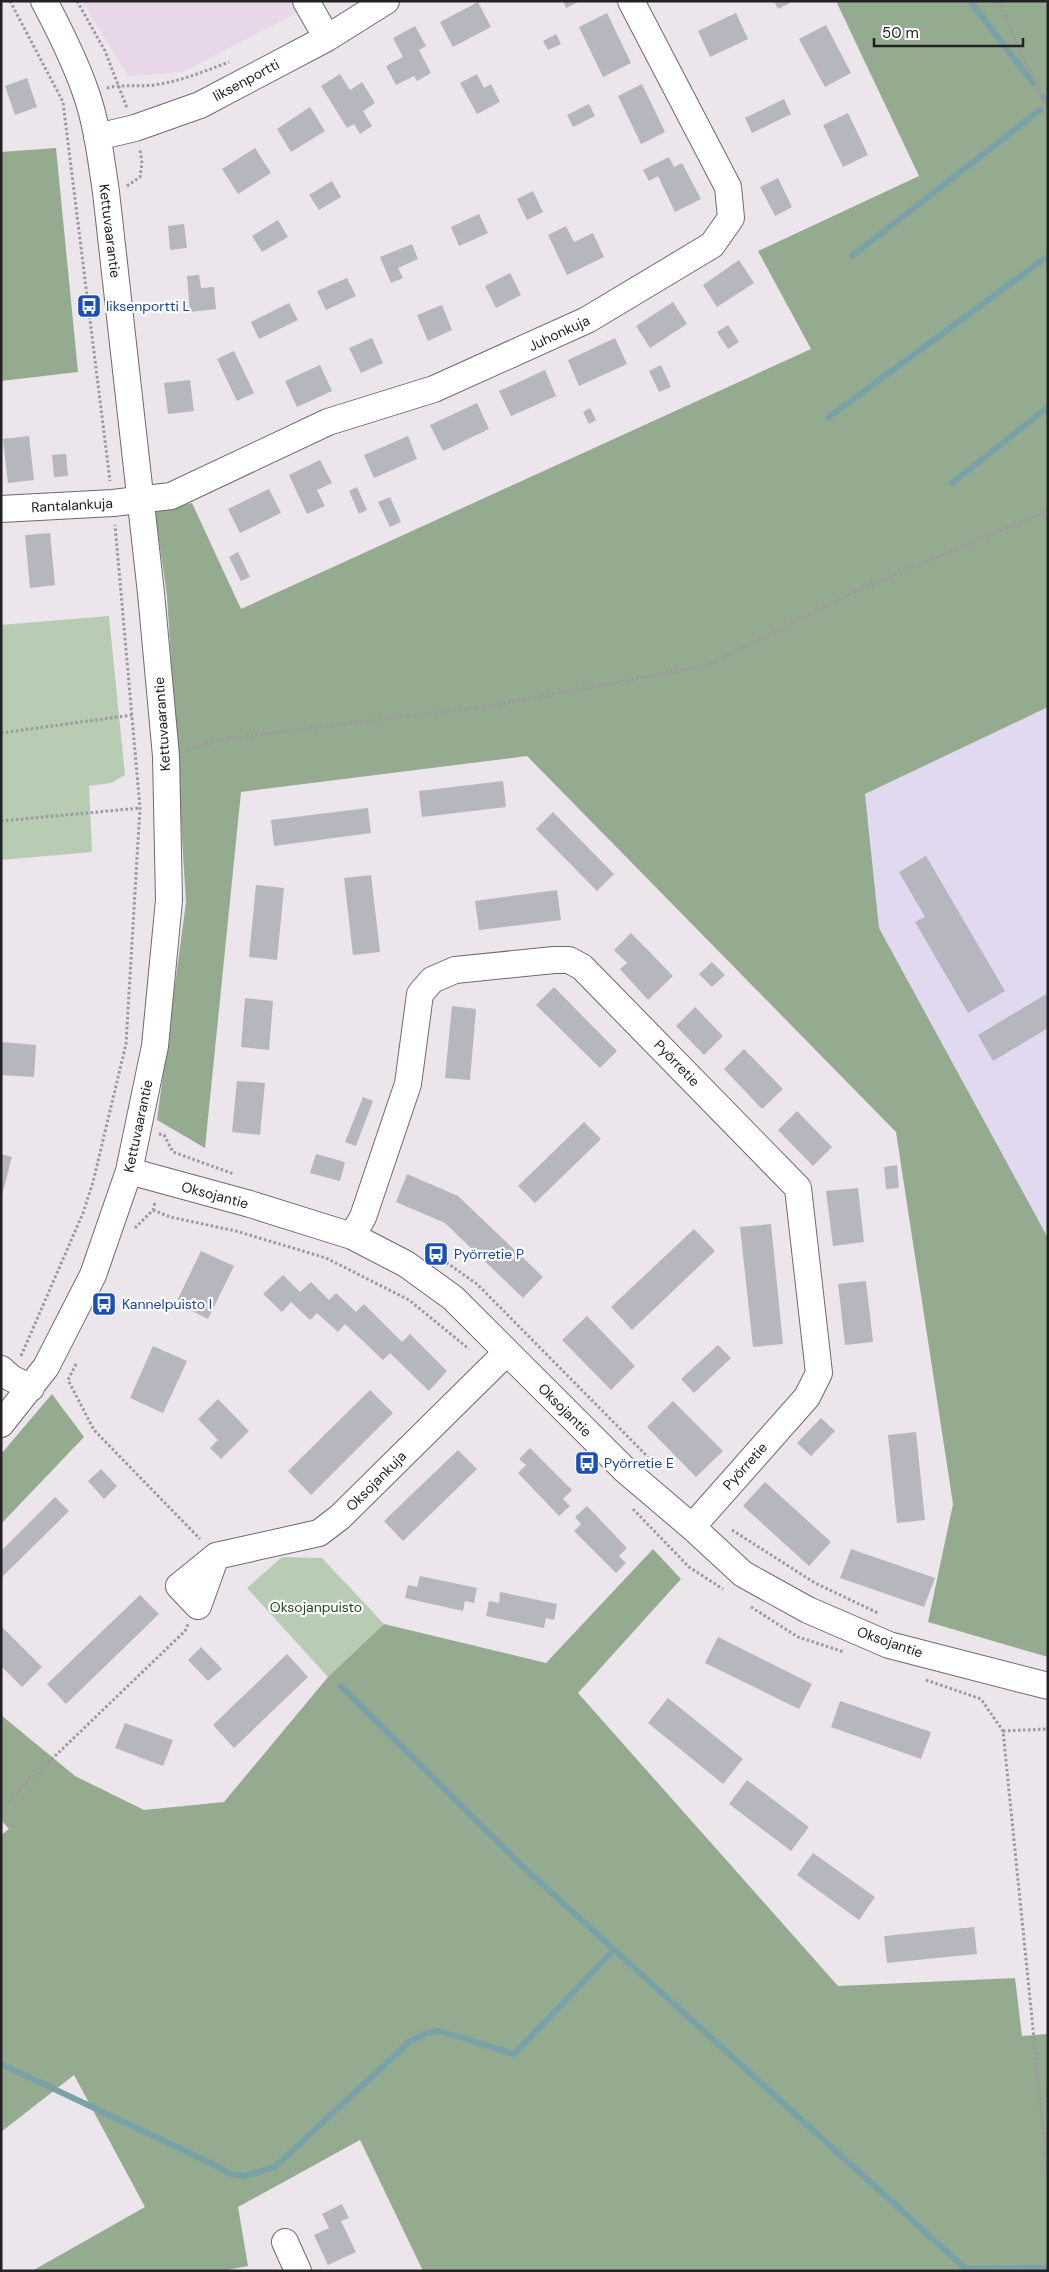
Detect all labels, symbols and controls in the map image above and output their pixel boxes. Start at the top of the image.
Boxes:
scale bar [874,15,1023,47]
text: 50 m [882,23,919,43]
street label: Iiksenportti [210,55,282,105]
street label: Kettuvaarantie [95,183,125,279]
bus stop icon: Iiksenportti L [76,293,102,319]
place label: Iiksenportti L [106,297,190,315]
street label: Juhonkuja [526,311,592,355]
street label: Rantalankuja [31,494,113,516]
street label: Kettuvaarantie [150,676,174,772]
street label: Pyörretie [650,1036,704,1090]
street label: Kettuvaarantie [119,1078,157,1174]
street label: Oksojantie [180,1177,251,1213]
bus stop icon: Pyörretie P [423,1241,449,1267]
place label: Pyörretie P [454,1245,524,1263]
bus stop icon: Kannelpuisto I [91,1291,117,1317]
place label: Kannelpuisto I [122,1295,212,1313]
street label: Oksojantie [534,1379,596,1441]
street label: Pyörretie [719,1438,771,1494]
street label: Oksojankuja [342,1447,410,1515]
bus stop icon: Pyörretie E [574,1450,600,1476]
place label: Pyörretie E [604,1454,674,1472]
park label: Oksojanpuisto [270,1598,362,1616]
street label: Oksojantie [855,1622,925,1662]

